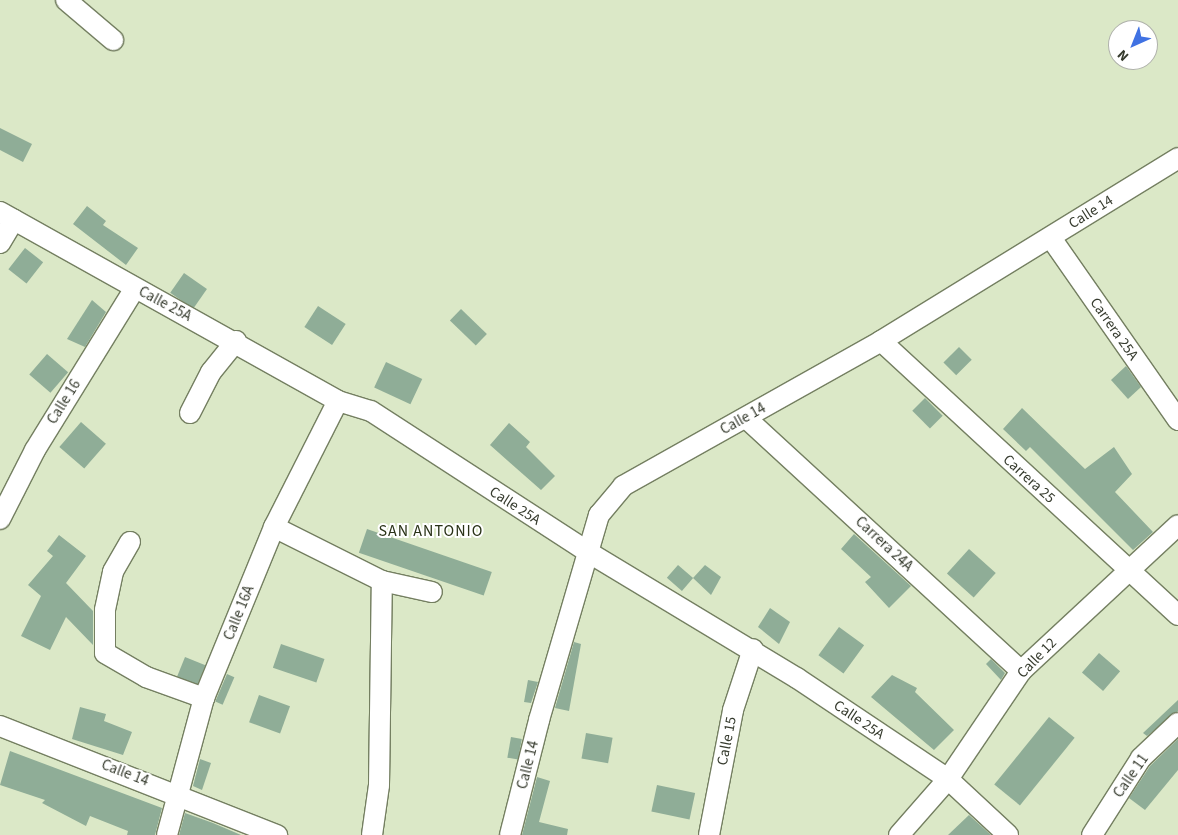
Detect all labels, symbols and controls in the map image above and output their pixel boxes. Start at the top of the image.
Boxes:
north arrow [1108,20,1158,70]
text: N [1113,45,1134,65]
street label: Calle 14 [1065,191,1117,233]
street label: Calle 25A [135,283,195,325]
street label: Carrera 25A [1086,294,1142,364]
street label: Calle 16 [43,376,85,428]
street label: Calle 14 [717,399,769,439]
street label: Carrera 25 [999,451,1059,507]
street label: Calle 25A [486,483,544,529]
street label: Carrera 24A [851,513,917,575]
district label: SAN ANTONIO [377,521,485,541]
street label: Calle 16A [220,583,258,643]
street label: Calle 12 [1013,634,1061,682]
street label: Calle 25A [830,697,888,743]
street label: Calle 15 [713,715,741,767]
street label: Calle 14 [513,739,543,791]
street label: Calle 11 [1110,751,1152,801]
street label: Calle 14 [99,756,151,790]

